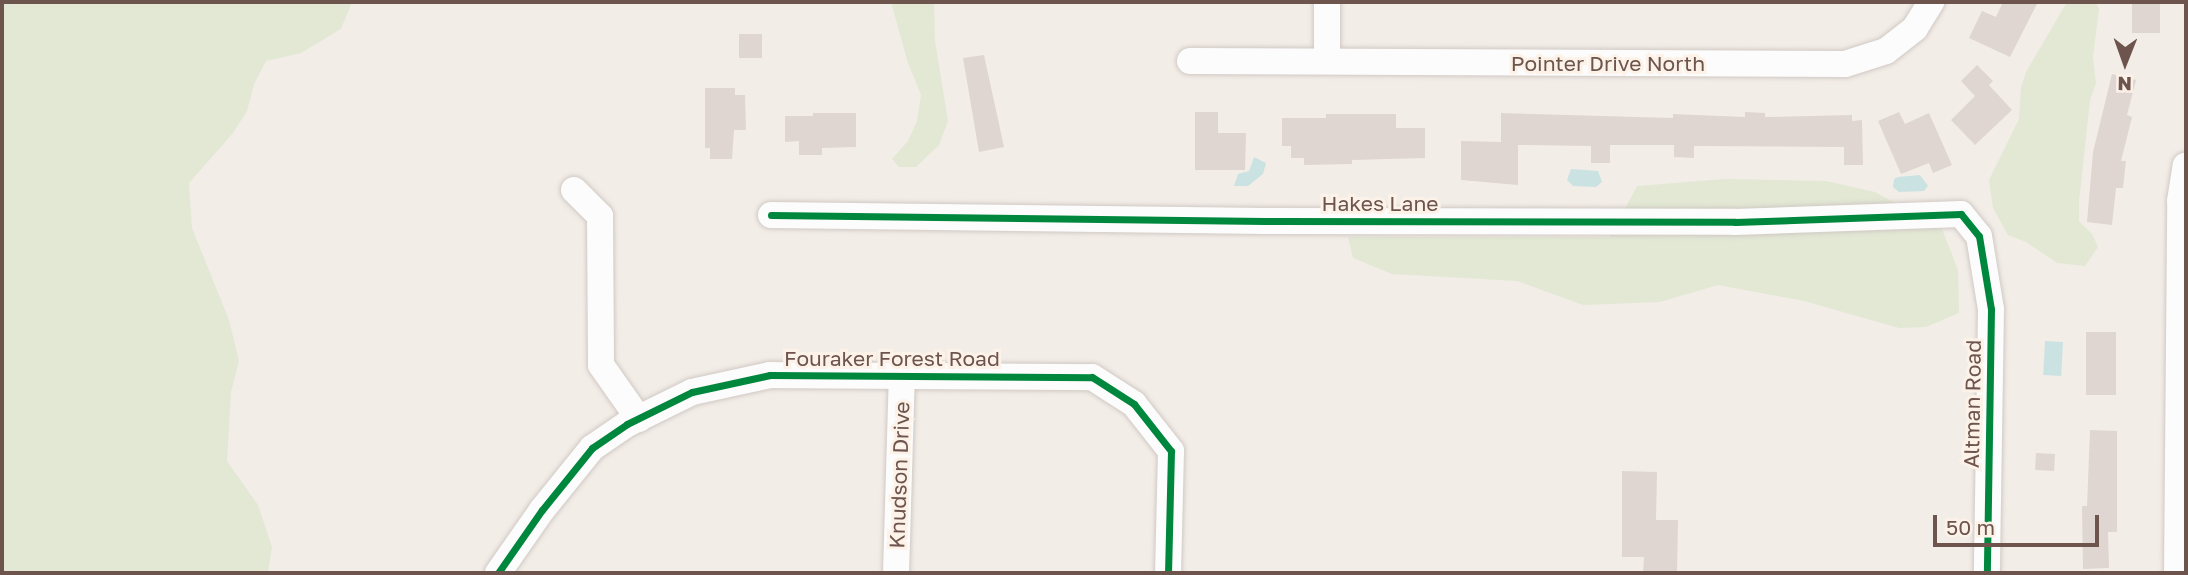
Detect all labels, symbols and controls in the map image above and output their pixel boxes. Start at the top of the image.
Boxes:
north arrow [2090,28,2160,98]
street label: Pointer Drive North [1511,50,1705,76]
text: N [2117,73,2132,96]
street label: Hakes Lane [1322,190,1438,216]
street label: Altman Road [1958,340,1986,468]
street label: Fouraker Forest Road [784,345,1000,371]
street label: Knudson Drive [884,401,914,549]
scale bar [1936,502,2102,546]
text: 50 m [1946,514,1995,540]

